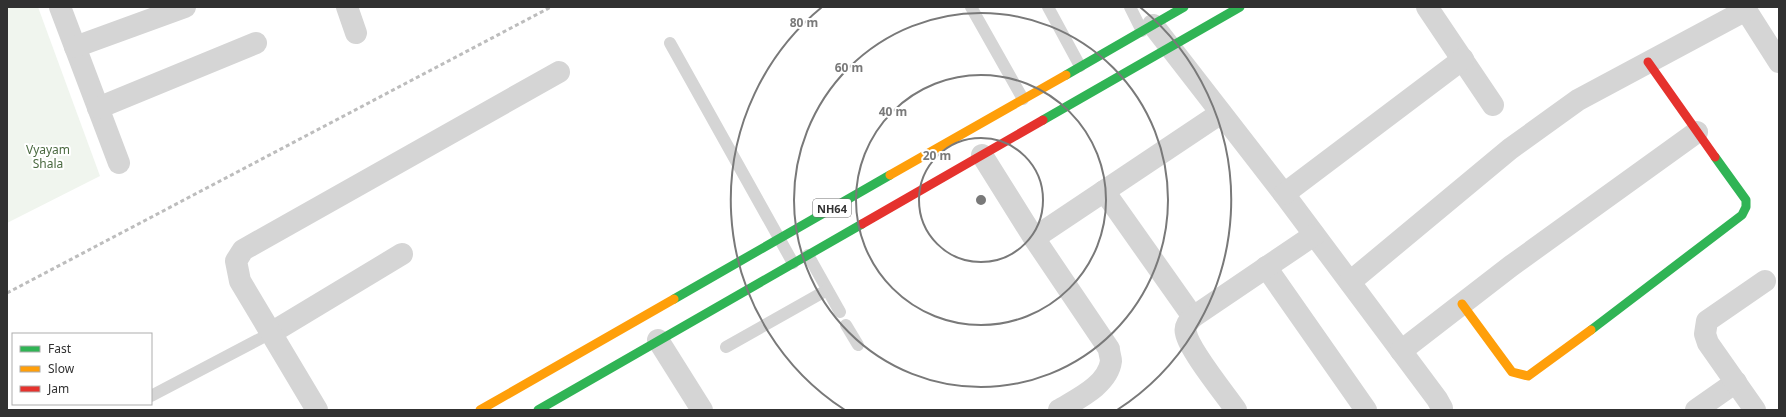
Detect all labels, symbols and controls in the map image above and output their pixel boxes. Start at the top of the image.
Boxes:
text: 80 m [790,14,818,31]
text: 60 m [835,59,863,76]
text: 40 m [879,103,907,120]
park label: Vyayam Shala [26,141,70,172]
text: 20 m [923,147,951,164]
centre of rings [974,193,988,207]
road number: NH64 [813,199,851,217]
legend [12,333,152,405]
text: Fast [48,340,72,357]
text: Slow [48,360,75,377]
text: Jam [47,380,69,397]

